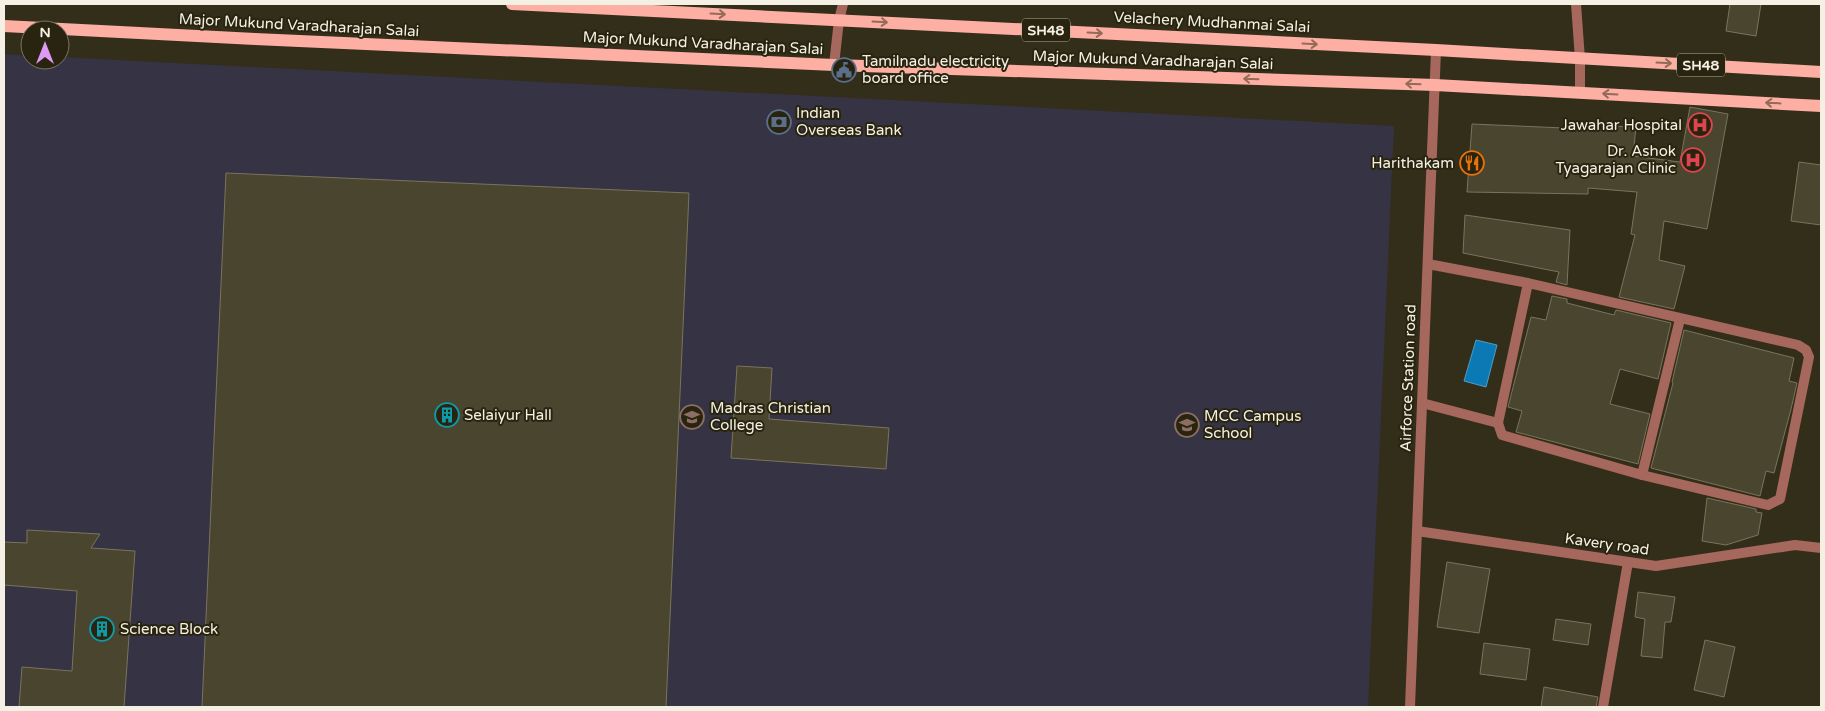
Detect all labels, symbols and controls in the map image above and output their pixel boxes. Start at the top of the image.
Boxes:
street label: Velachery Mudhanmai Salai [1113,8,1311,36]
one-way arrow [710,9,726,18]
street label: Major Mukund Varadharajan Salai [178,10,420,40]
one-way arrow [872,17,888,26]
road number: SH48 [1022,18,1070,42]
north arrow [20,20,70,70]
text: N [39,24,51,41]
street label: Major Mukund Varadharajan Salai [582,28,824,58]
one-way arrow [1087,28,1103,37]
one-way arrow [1302,39,1318,48]
street label: Major Mukund Varadharajan Salai [1032,47,1274,73]
place label: Tamilnadu electricity board office [862,52,1009,87]
road number: SH48 [1677,54,1725,76]
public building icon: Tamilnadu electricity board office [831,57,857,83]
one-way arrow [1655,59,1671,68]
one-way arrow [1243,74,1259,84]
one-way arrow [1405,80,1421,89]
one-way arrow [1603,90,1619,99]
one-way arrow [1765,99,1781,108]
place label: Indian Overseas Bank [796,104,902,139]
bank icon: Indian Overseas Bank [766,109,792,135]
hospital icon: Jawahar Hospital [1687,112,1713,138]
place label: Jawahar Hospital [1561,116,1682,134]
place label: Dr. Ashok Tyagarajan Clinic [1555,142,1676,177]
hospital icon: Dr. Ashok Tyagarajan Clinic [1680,147,1706,173]
restaurant icon: Harithakam [1459,150,1485,176]
place label: Harithakam [1371,154,1454,172]
street label: Airforce Station road [1396,304,1420,452]
place label: Madras Christian College [710,399,831,434]
building icon: Selaiyur Hall [434,402,460,428]
school or university icon: Madras Christian College [679,404,705,430]
place label: Selaiyur Hall [464,406,552,424]
place label: MCC Campus School [1204,407,1301,442]
school or university icon: MCC Campus School [1174,412,1200,438]
street label: Kavery road [1564,529,1650,559]
building icon: Science Block [89,616,115,642]
place label: Science Block [120,620,218,638]

